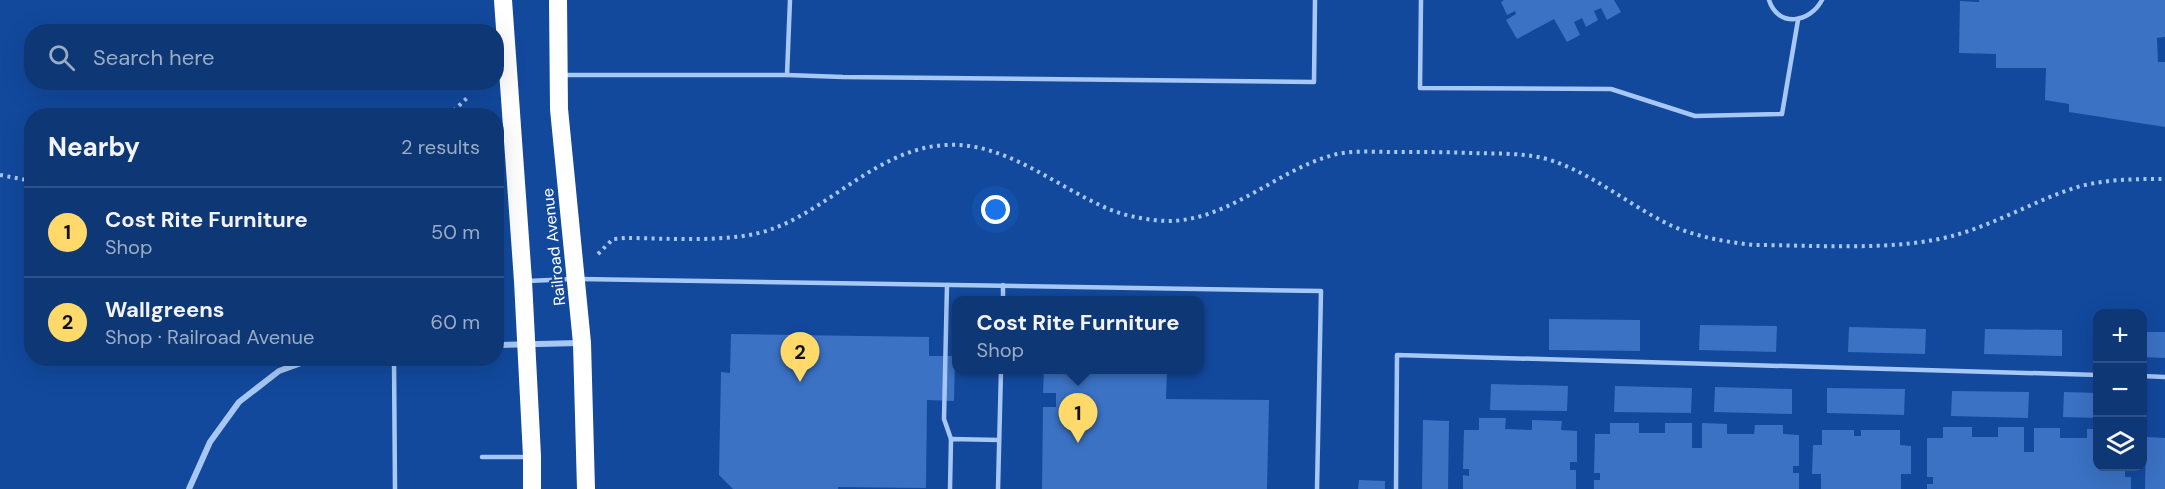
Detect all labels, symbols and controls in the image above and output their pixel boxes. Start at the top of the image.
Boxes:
search box [24,24,504,90]
icon: search [45,41,78,74]
text: Search here [93,43,214,72]
text: Nearby [48,130,140,164]
text: 2 results [401,134,480,160]
street label: Railroad Avenue [537,187,570,307]
your location [981,195,1010,224]
text: Cost Rite Furniture [105,205,308,234]
text: 1 [64,219,71,245]
text: 50 m [431,219,480,245]
text: Shop [105,234,152,260]
text: Wallgreens [105,295,224,324]
popup [952,296,1204,374]
text: Cost Rite Furniture [977,308,1179,337]
text: 2 [62,309,73,335]
text: 60 m [431,309,480,335]
map controls [2093,309,2147,471]
button: + [2093,309,2147,363]
text: Shop · Railroad Avenue [105,324,314,350]
pin: 2 [780,332,820,382]
text: Shop [977,337,1024,363]
button: − [2093,363,2147,417]
pin: 1 [1058,394,1098,443]
button: layers [2093,417,2147,471]

